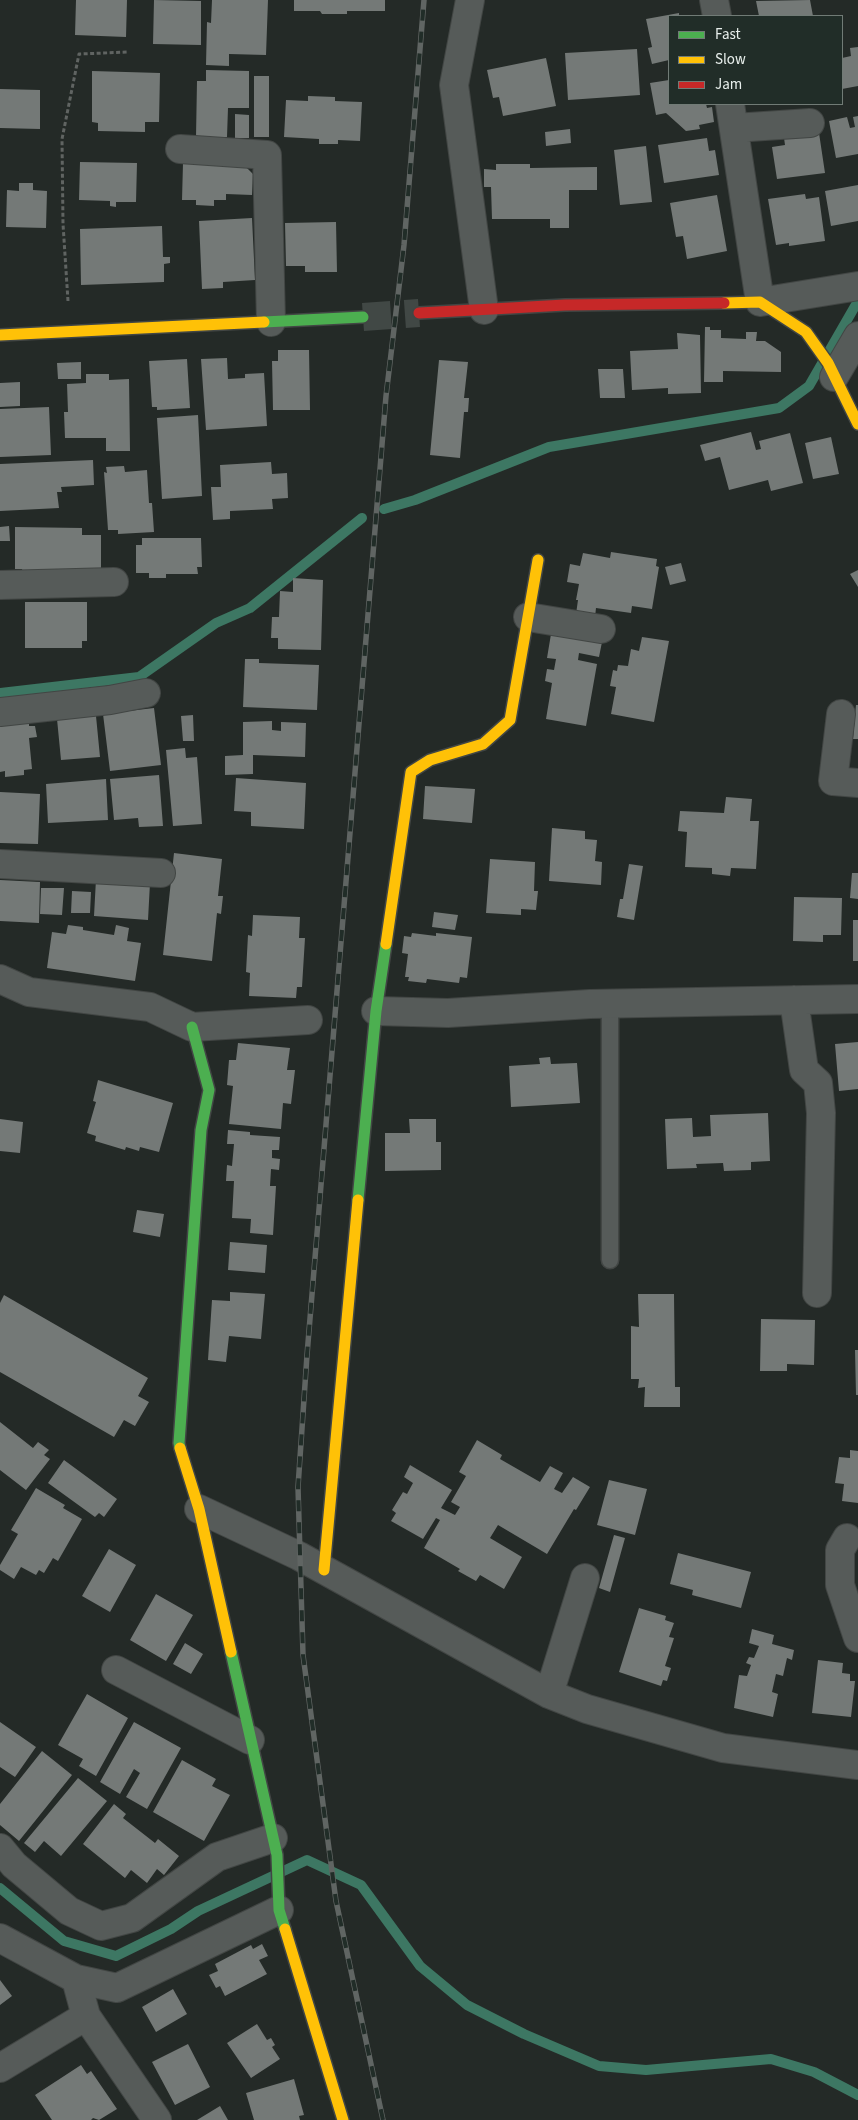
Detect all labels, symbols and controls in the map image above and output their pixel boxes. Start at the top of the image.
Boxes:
legend [668,15,843,105]
text: Fast [715,24,741,45]
text: Slow [715,49,746,70]
text: Jam [715,74,742,95]

